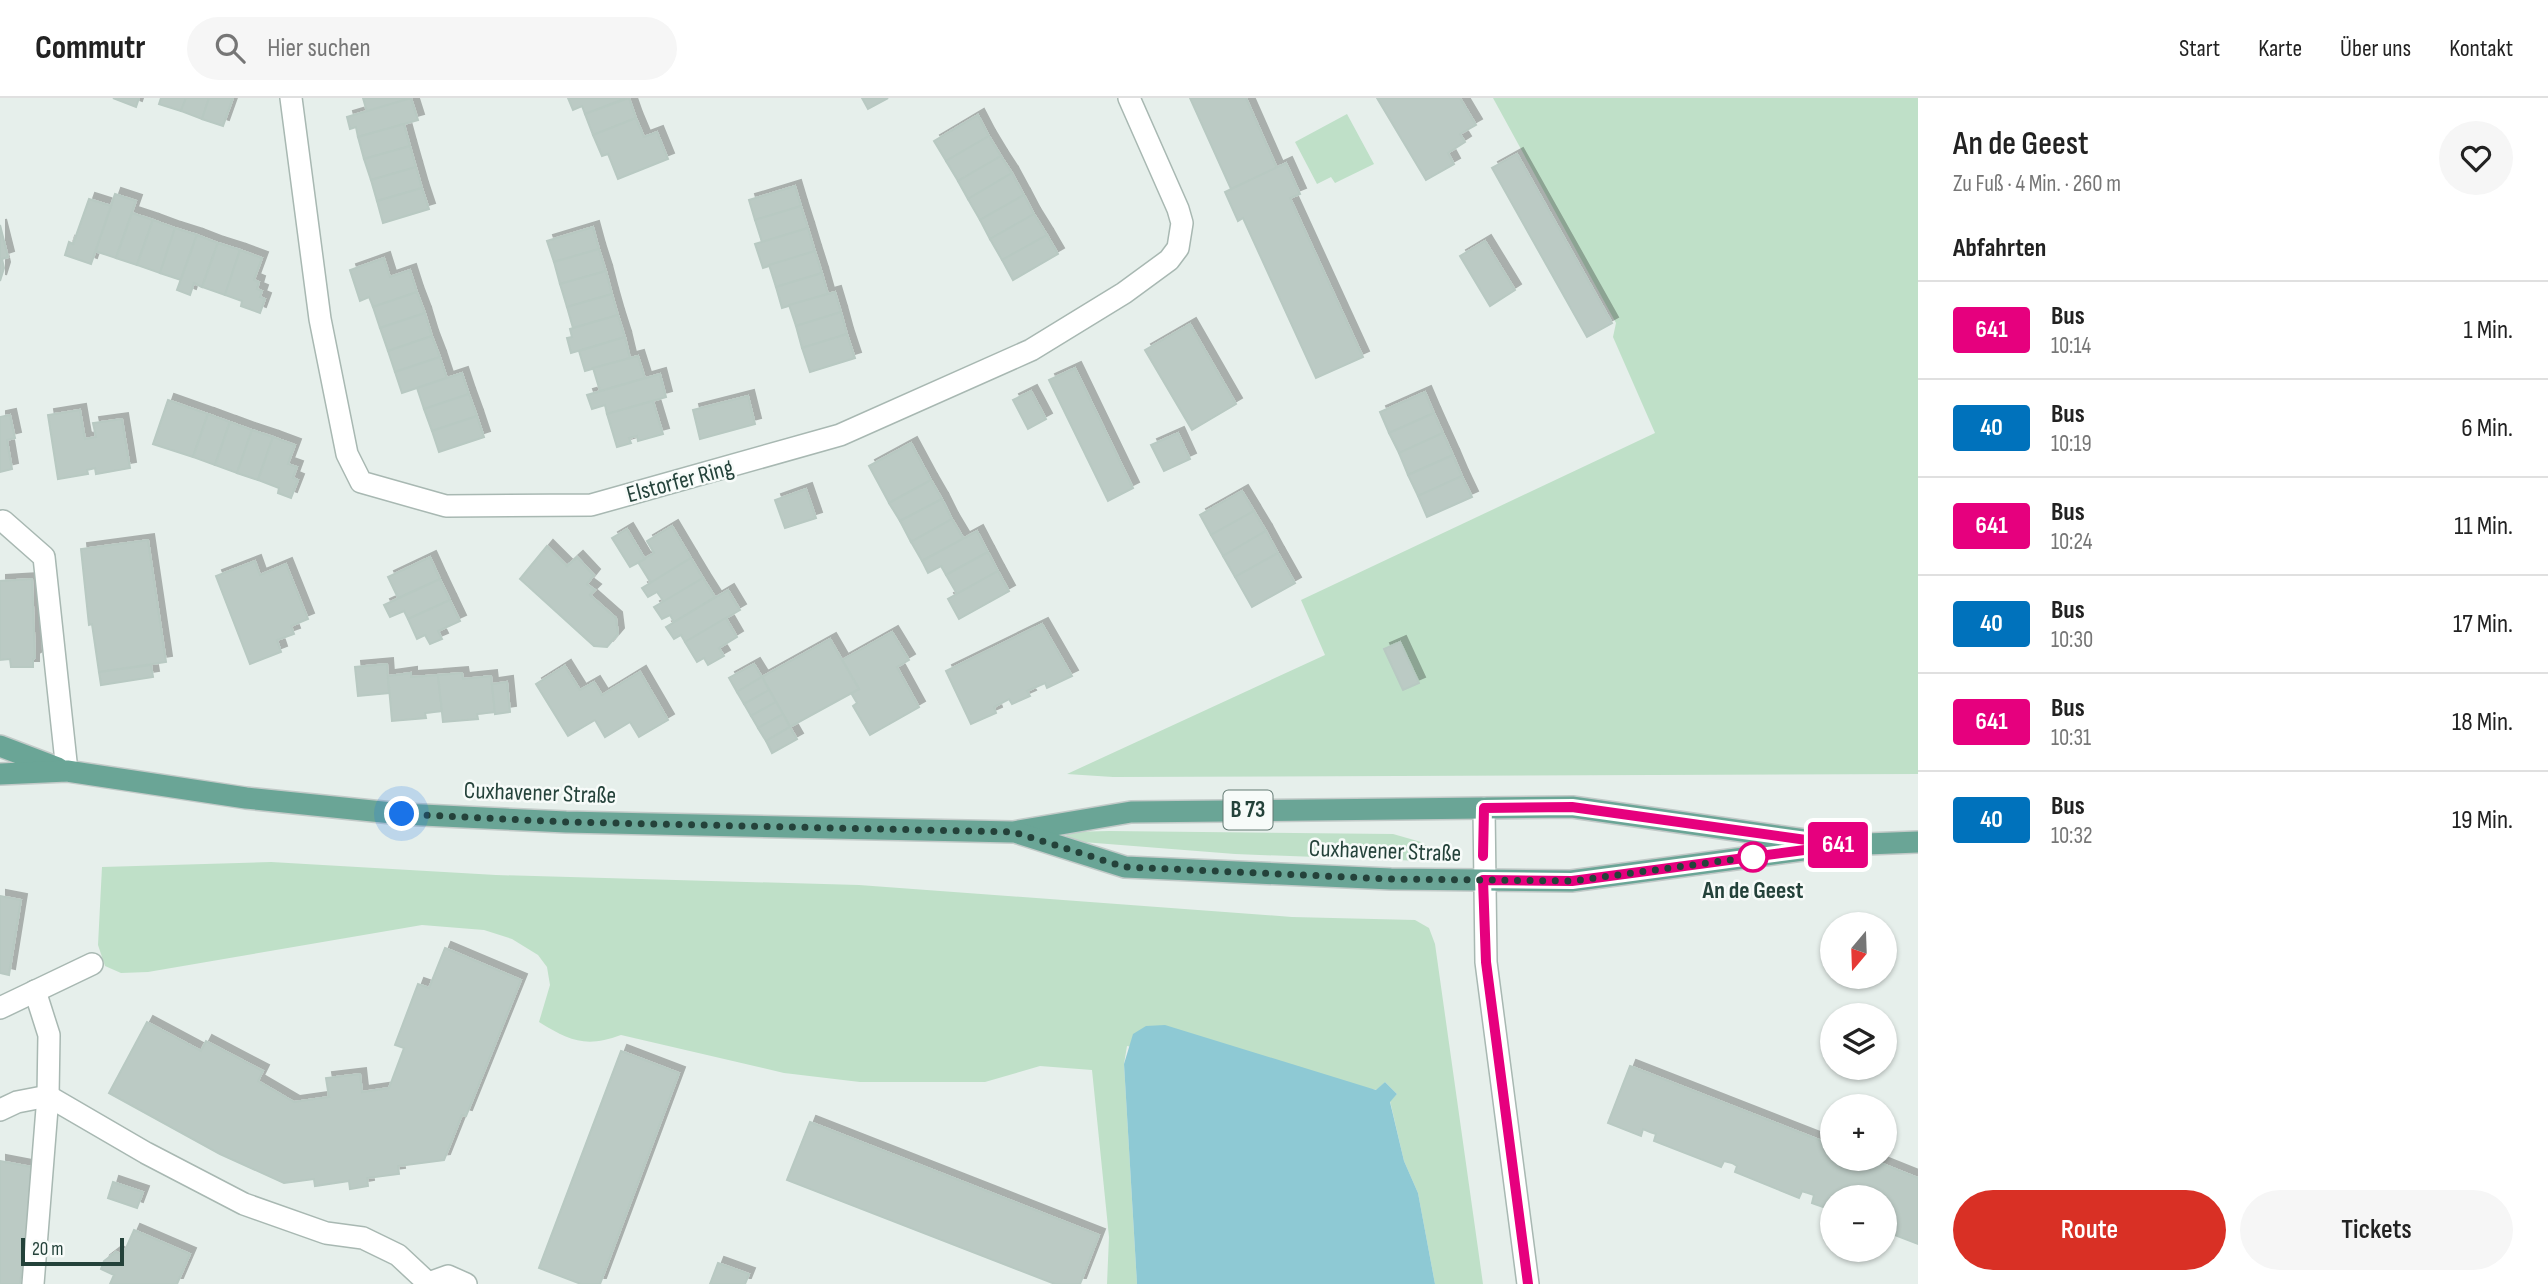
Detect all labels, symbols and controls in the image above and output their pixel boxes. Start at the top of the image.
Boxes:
search box [187,17,677,80]
text: Commutr [35,28,145,68]
icon: search [211,29,249,67]
text: Hier suchen [267,33,371,64]
text: Start [2179,34,2220,63]
text: Karte [2258,34,2302,63]
text: Über uns [2340,34,2411,63]
text: Kontakt [2449,34,2513,63]
button: heart [2439,121,2513,195]
text: An de Geest [1953,124,2089,164]
text: Zu Fuß · 4 Min. · 260 m [1953,170,2121,198]
text: Abfahrten [1953,233,2046,264]
text: Bus [2051,301,2085,332]
text: 641 [1975,315,2008,344]
text: 1 Min. [2463,315,2513,346]
text: 10:14 [2051,332,2091,360]
text: Bus [2051,399,2085,430]
text: 40 [1980,413,2003,442]
text: 6 Min. [2461,413,2513,444]
text: 10:19 [2051,430,2092,458]
street label: Elstorfer Ring [623,453,737,509]
text: Bus [2051,497,2085,528]
text: 641 [1975,511,2008,540]
text: 11 Min. [2454,511,2513,542]
text: 10:24 [2051,528,2092,556]
text: Bus [2051,595,2085,626]
text: 40 [1980,609,2003,638]
text: 17 Min. [2453,609,2513,640]
text: 10:30 [2051,626,2093,654]
text: Bus [2051,693,2085,724]
text: 641 [1975,707,2008,736]
text: 18 Min. [2452,707,2513,738]
text: 10:31 [2051,724,2091,752]
street label: Cuxhavener Straße [463,776,617,810]
road number: B 73 [1224,790,1272,830]
text: Bus [2051,791,2085,822]
your location [384,796,419,831]
text: 40 [1980,805,2003,834]
text: 19 Min. [2452,805,2513,836]
line badge: 641 [1798,822,1878,868]
text: 10:32 [2051,822,2093,850]
text: 641 [1822,830,1854,859]
street label: Cuxhavener Straße [1308,834,1462,868]
marker: An de Geest [1738,842,1768,872]
place label: An de Geest [1702,876,1803,905]
north arrow [1820,912,1897,989]
map controls [1820,912,1897,1262]
button: layers [1820,1003,1897,1080]
button: + [1820,1094,1897,1171]
button: − [1820,1185,1897,1262]
button: Route [1953,1190,2226,1270]
button: Tickets [2240,1190,2513,1270]
scale bar [21,1235,124,1267]
text: 20 m [32,1238,64,1261]

